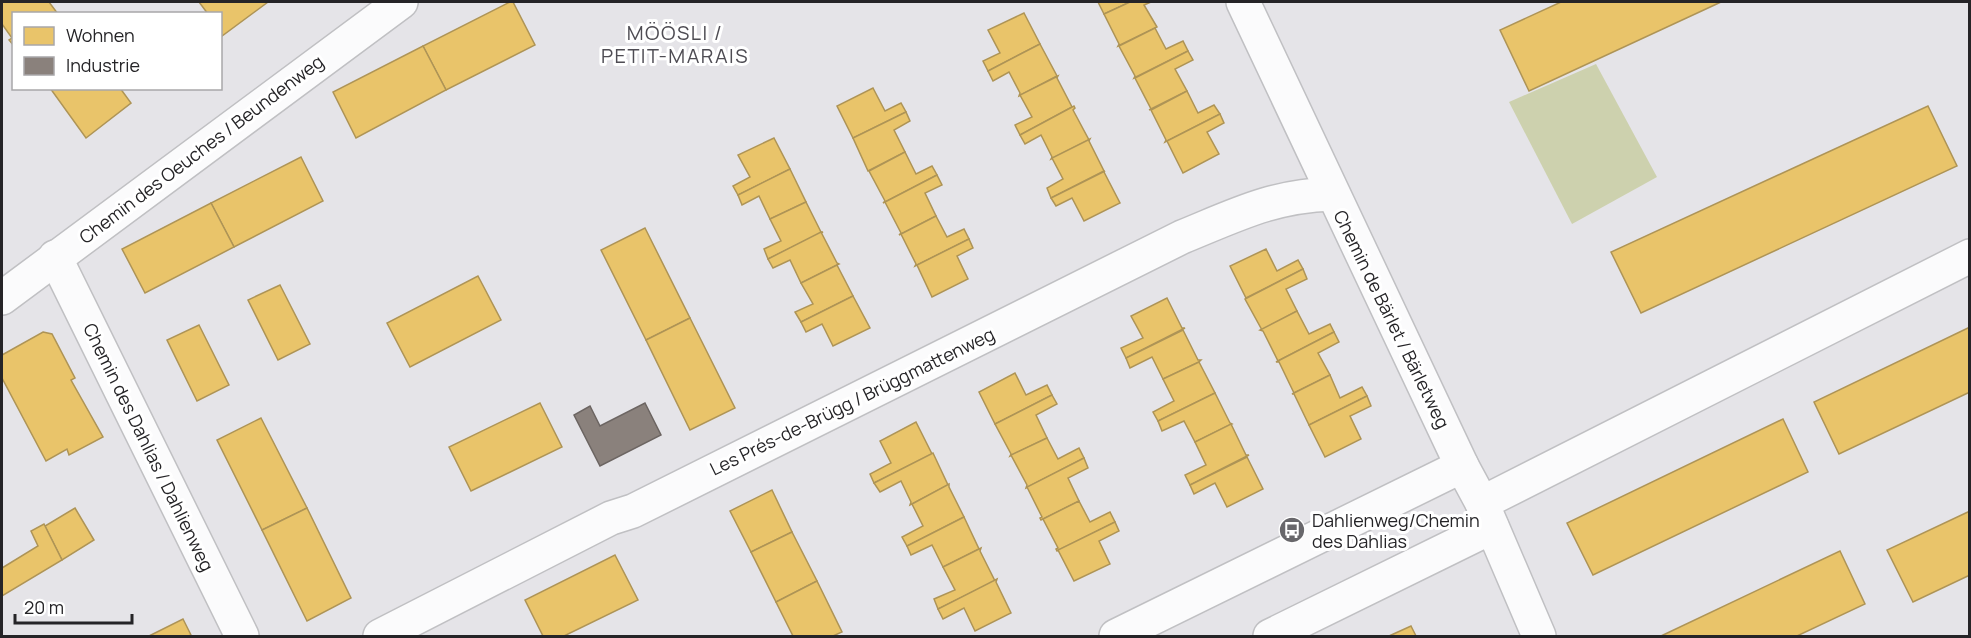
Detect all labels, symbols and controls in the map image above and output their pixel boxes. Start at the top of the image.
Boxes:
legend [12,12,222,90]
district label: MÖÖSLI / PETIT-MARAIS [601,19,749,69]
text: Wohnen [66,23,135,47]
street label: Chemin des Oeuches / Beundenweg [74,49,328,249]
text: Industrie [66,53,140,77]
street label: Chemin de Bärlet / Bärletweg [1329,206,1455,432]
street label: Chemin des Dahlias / Dahlienweg [78,319,220,575]
street label: Les Prés-de-Brügg / Brüggmattenweg [706,321,998,481]
place label: Dahlienweg/Chemin des Dahlias [1312,508,1480,553]
bus stop icon: Dahlienweg/Chemin des Dahlias [1277,515,1307,545]
scale bar [15,587,132,625]
text: 20 m [24,595,64,619]

